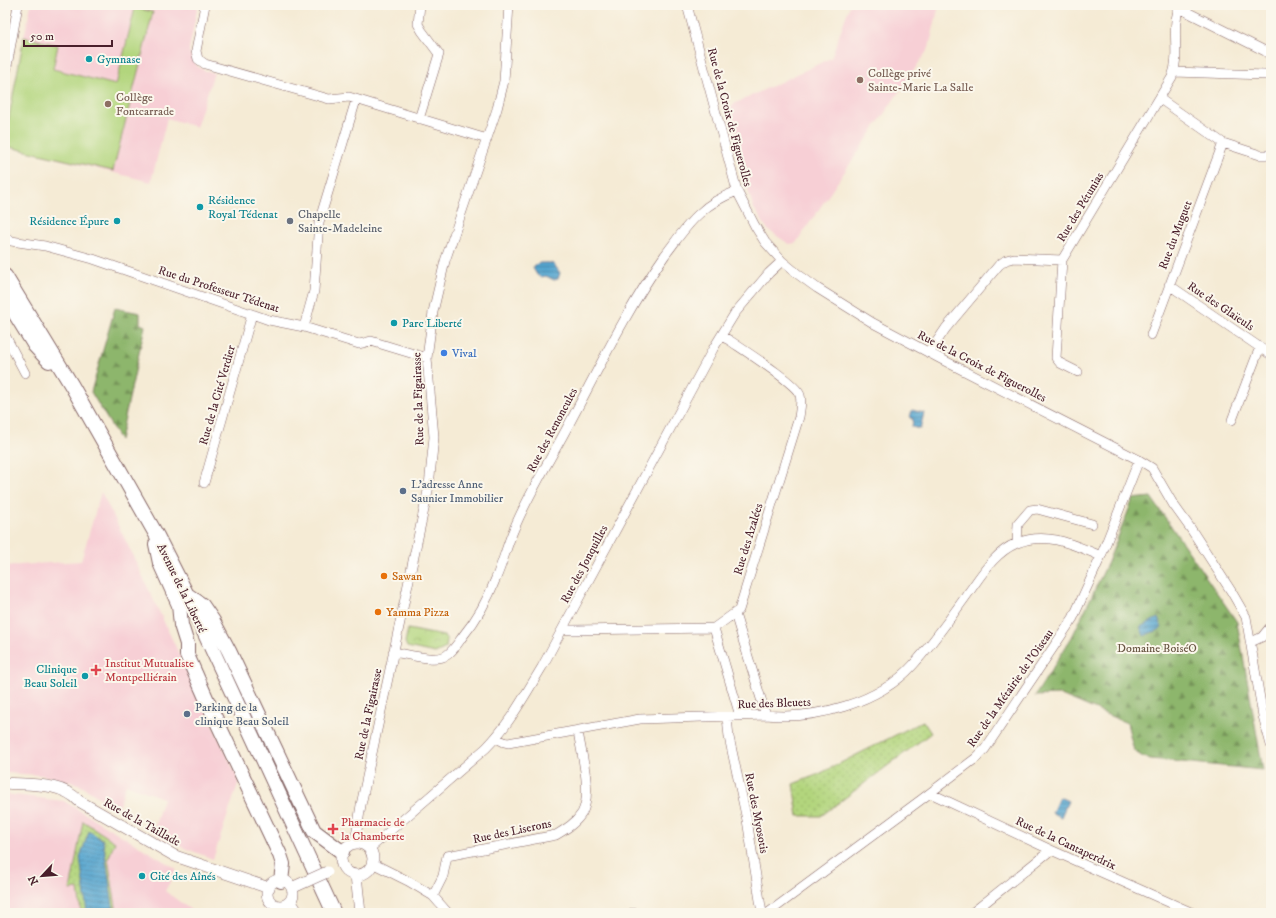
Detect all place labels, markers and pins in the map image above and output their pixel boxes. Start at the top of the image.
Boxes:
place label: Gymnase [97,52,140,67]
marker: Gymnase [84,54,94,64]
place label: Collège privé Sainte-Marie La Salle [868,66,973,95]
marker: Collège privé Sainte-Marie La Salle [855,75,865,85]
place label: Collège Fontcarrade [116,90,174,119]
marker: Collège Fontcarrade [103,99,113,109]
place label: Résidence Royal Tédenat [208,193,278,222]
marker: Résidence Royal Tédenat [195,202,205,212]
place label: Chapelle Sainte-Madeleine [298,207,382,236]
place label: Résidence Épure [29,214,109,229]
marker: Résidence Épure [112,216,122,226]
marker: Chapelle Sainte-Madeleine [285,216,295,226]
place label: Parc Liberté [402,316,462,331]
marker: Parc Liberté [389,318,399,328]
place label: Vival [451,346,477,361]
marker: Vival [439,348,449,358]
place label: L'adresse Anne Saunier Immobilier [411,477,504,506]
marker: L'adresse Anne Saunier Immobilier [398,486,408,496]
place label: Sawan [392,569,423,584]
marker: Sawan [379,571,389,581]
place label: Yamma Pizza [386,605,450,620]
marker: Yamma Pizza [373,607,383,617]
place label: Institut Mutualiste Montpelliérain [105,656,194,685]
place label: Clinique Beau Soleil [24,662,77,691]
marker: Institut Mutualiste Montpelliérain [90,664,102,676]
marker: Clinique Beau Soleil [80,671,90,681]
place label: Parking de la clinique Beau Soleil [195,700,289,729]
marker: Parking de la clinique Beau Soleil [182,709,192,719]
place label: Pharmacie de la Chamberte [341,815,405,844]
marker: Pharmacie de la Chamberte [328,824,338,834]
place label: Cité des Aînés [150,869,216,884]
marker: Cité des Aînés [137,871,147,881]

